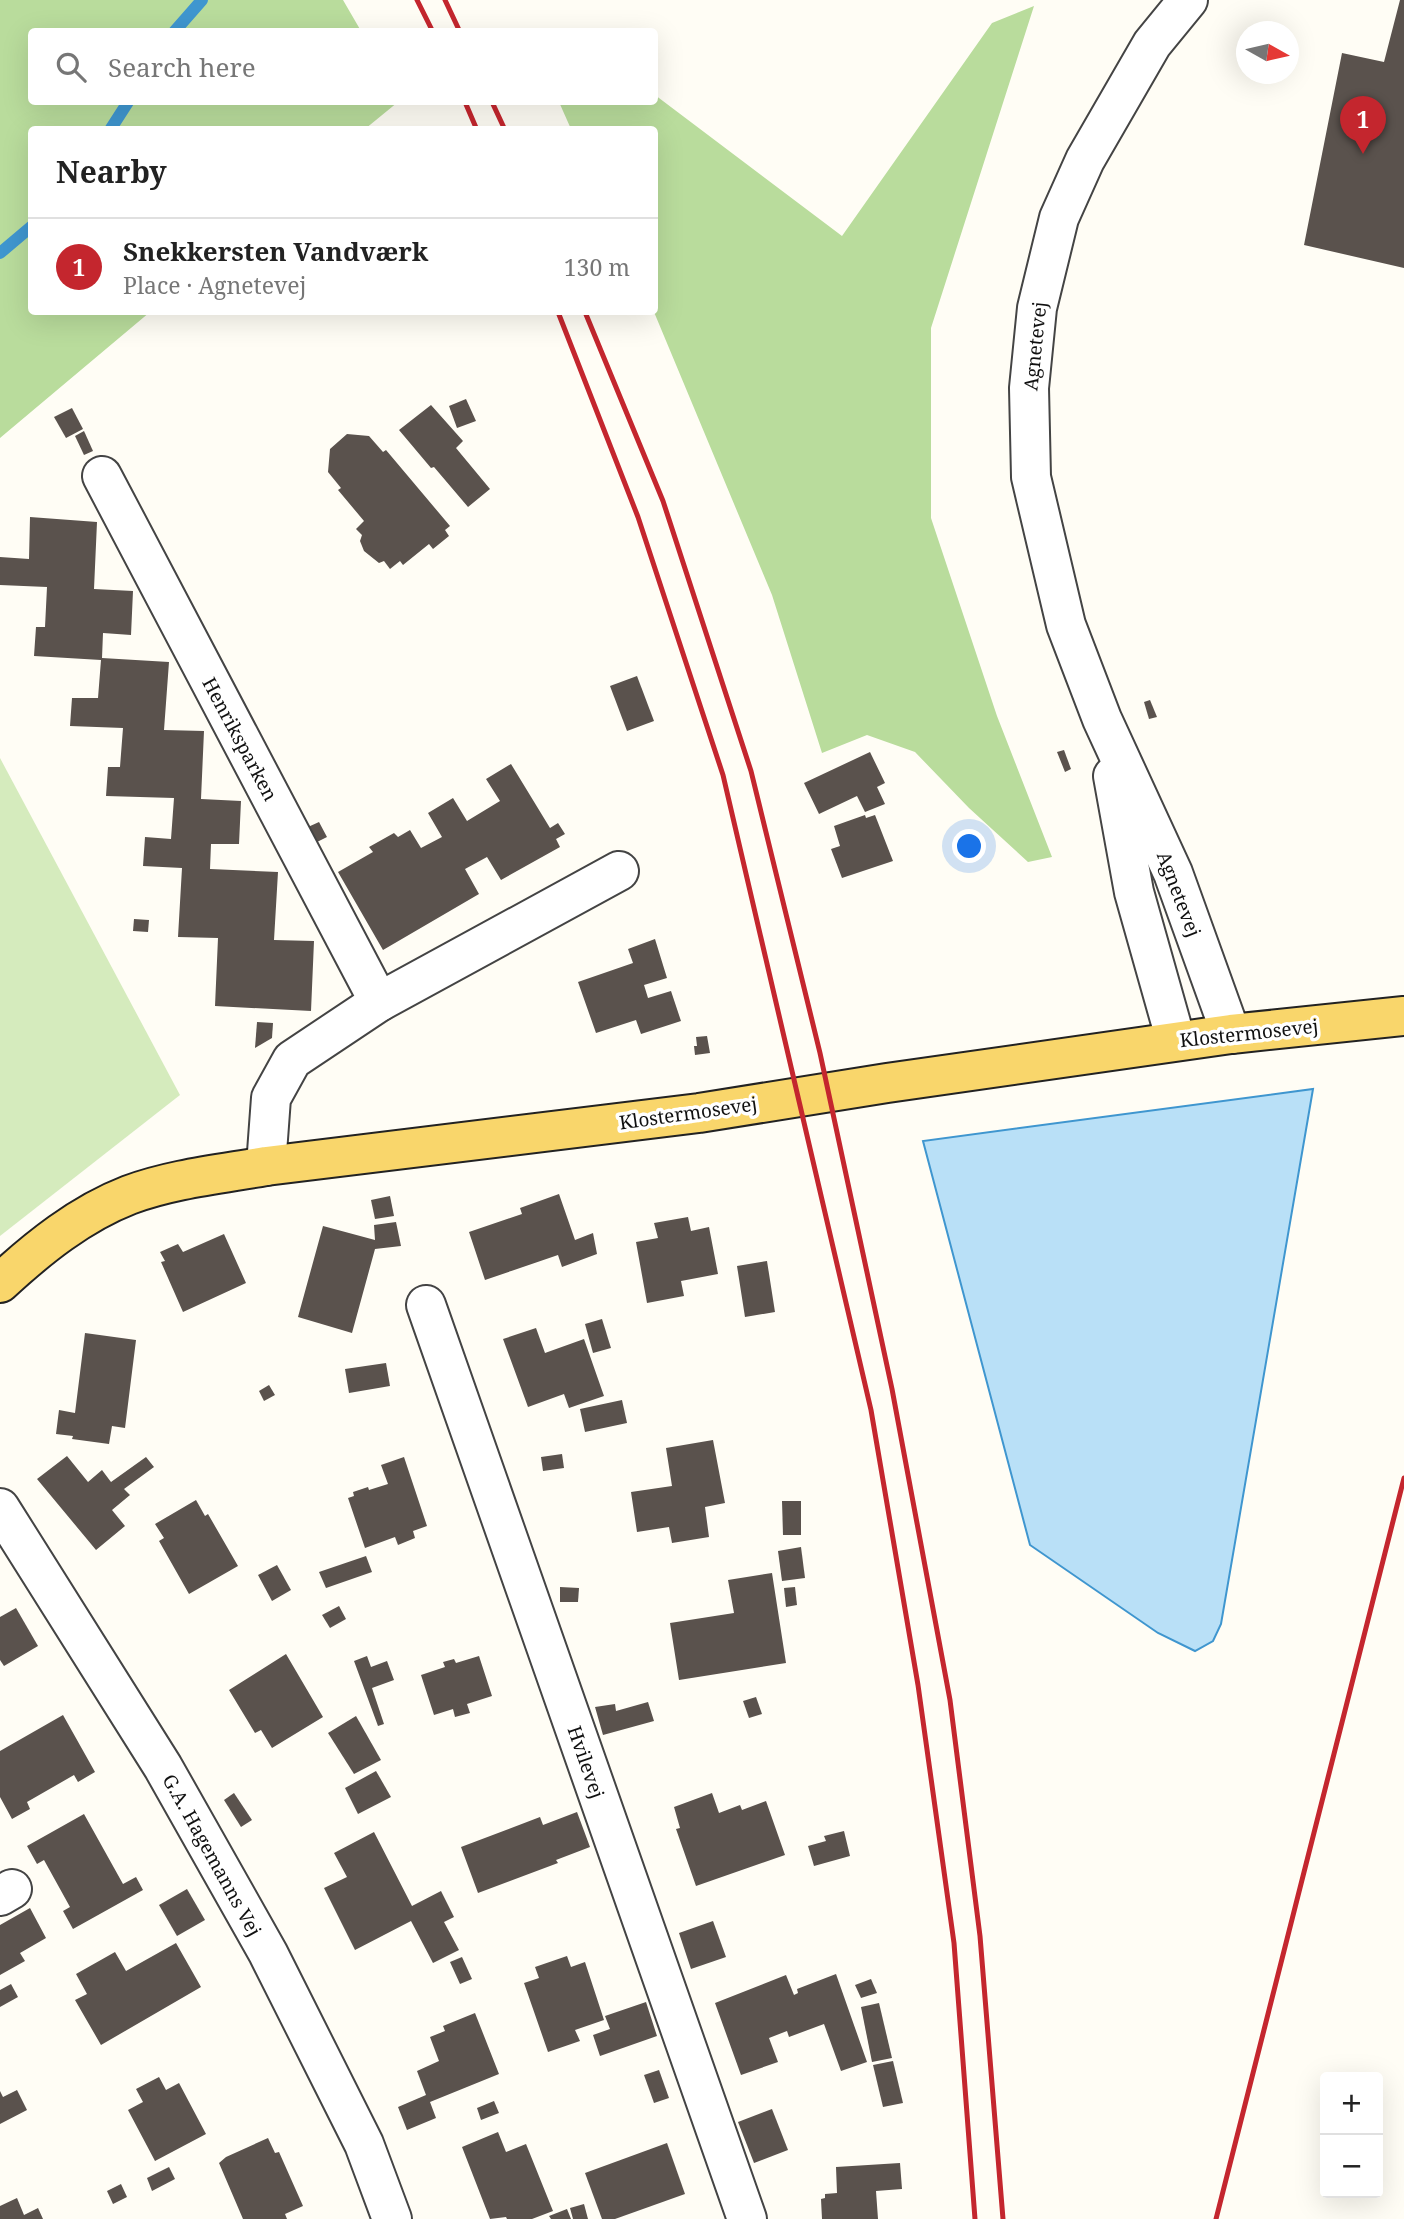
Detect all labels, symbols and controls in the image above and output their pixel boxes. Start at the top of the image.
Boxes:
north arrow [1236,21,1299,84]
search box [28,28,658,105]
icon: search [52,48,90,86]
text: Search here [108,49,256,85]
pin: 1 [1340,96,1386,154]
text: Nearby [56,151,167,192]
text: Snekkersten Vandværk [123,233,428,269]
text: 1 [73,251,86,283]
text: 130 m [564,251,630,283]
text: Place · Agnetevej [123,269,307,301]
street label: Agnetevej [1017,300,1053,392]
street label: Henriksparken [196,673,284,805]
your location [952,829,986,863]
street label: Agnetevej [1151,848,1207,940]
street label: Klostermosevej [1178,1013,1320,1053]
street label: Klostermosevej [617,1090,759,1136]
street label: Hvilevej [561,1722,611,1802]
street label: G.A. Hagemanns Vej [157,1769,267,1941]
map controls [1320,2072,1383,2198]
button: + [1320,2072,1383,2135]
button: − [1320,2135,1383,2198]

